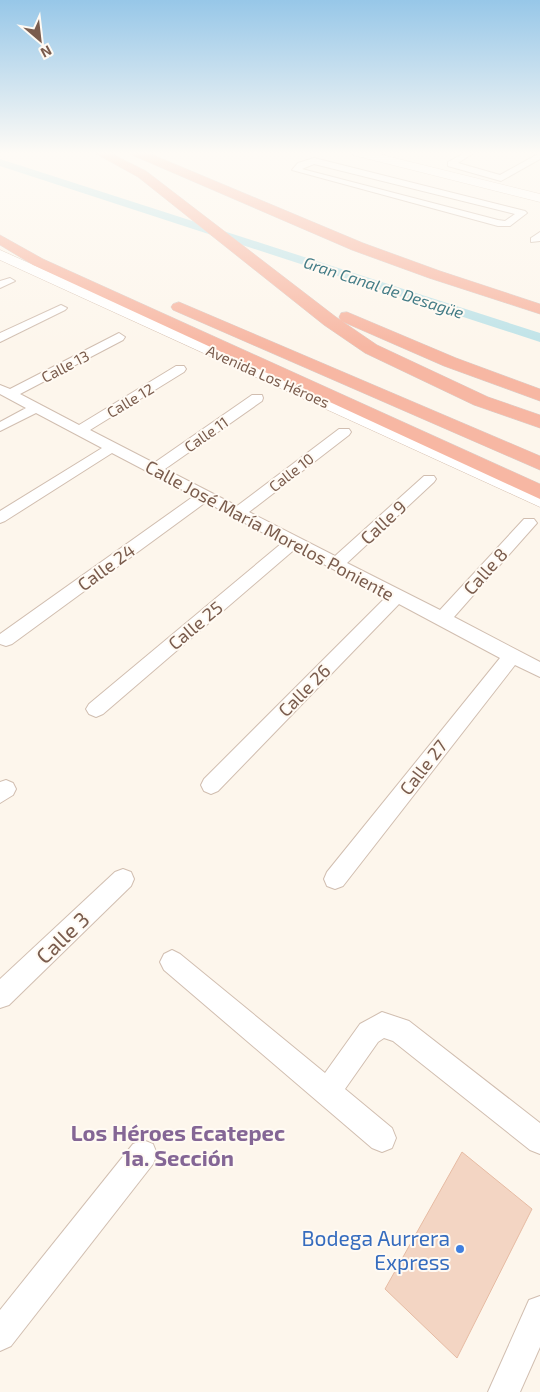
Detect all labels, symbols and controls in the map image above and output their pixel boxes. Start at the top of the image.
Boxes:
north arrow [15,15,65,65]
text: N [38,42,55,62]
water label: Gran Canal de Desagüe [302,252,467,322]
street label: Avenida Los Héroes [204,341,332,411]
street label: Calle 13 [38,346,92,386]
street label: Calle 12 [103,379,157,421]
street label: Calle 11 [181,413,231,455]
street label: Calle 10 [265,449,317,495]
street label: Calle José María Morelos Poniente [142,455,398,605]
street label: Calle 9 [355,495,411,549]
street label: Calle 24 [73,539,139,595]
street label: Calle 8 [458,543,512,599]
street label: Calle 25 [163,596,227,654]
street label: Calle 26 [273,659,335,721]
street label: Calle 27 [395,735,451,799]
street label: Calle 3 [30,906,94,968]
district label: Los Héroes Ecatepec 1a. Sección [71,1119,285,1170]
place label: Bodega Aurrera Express [302,1225,450,1274]
marker: Bodega Aurrera Express [454,1243,466,1255]

